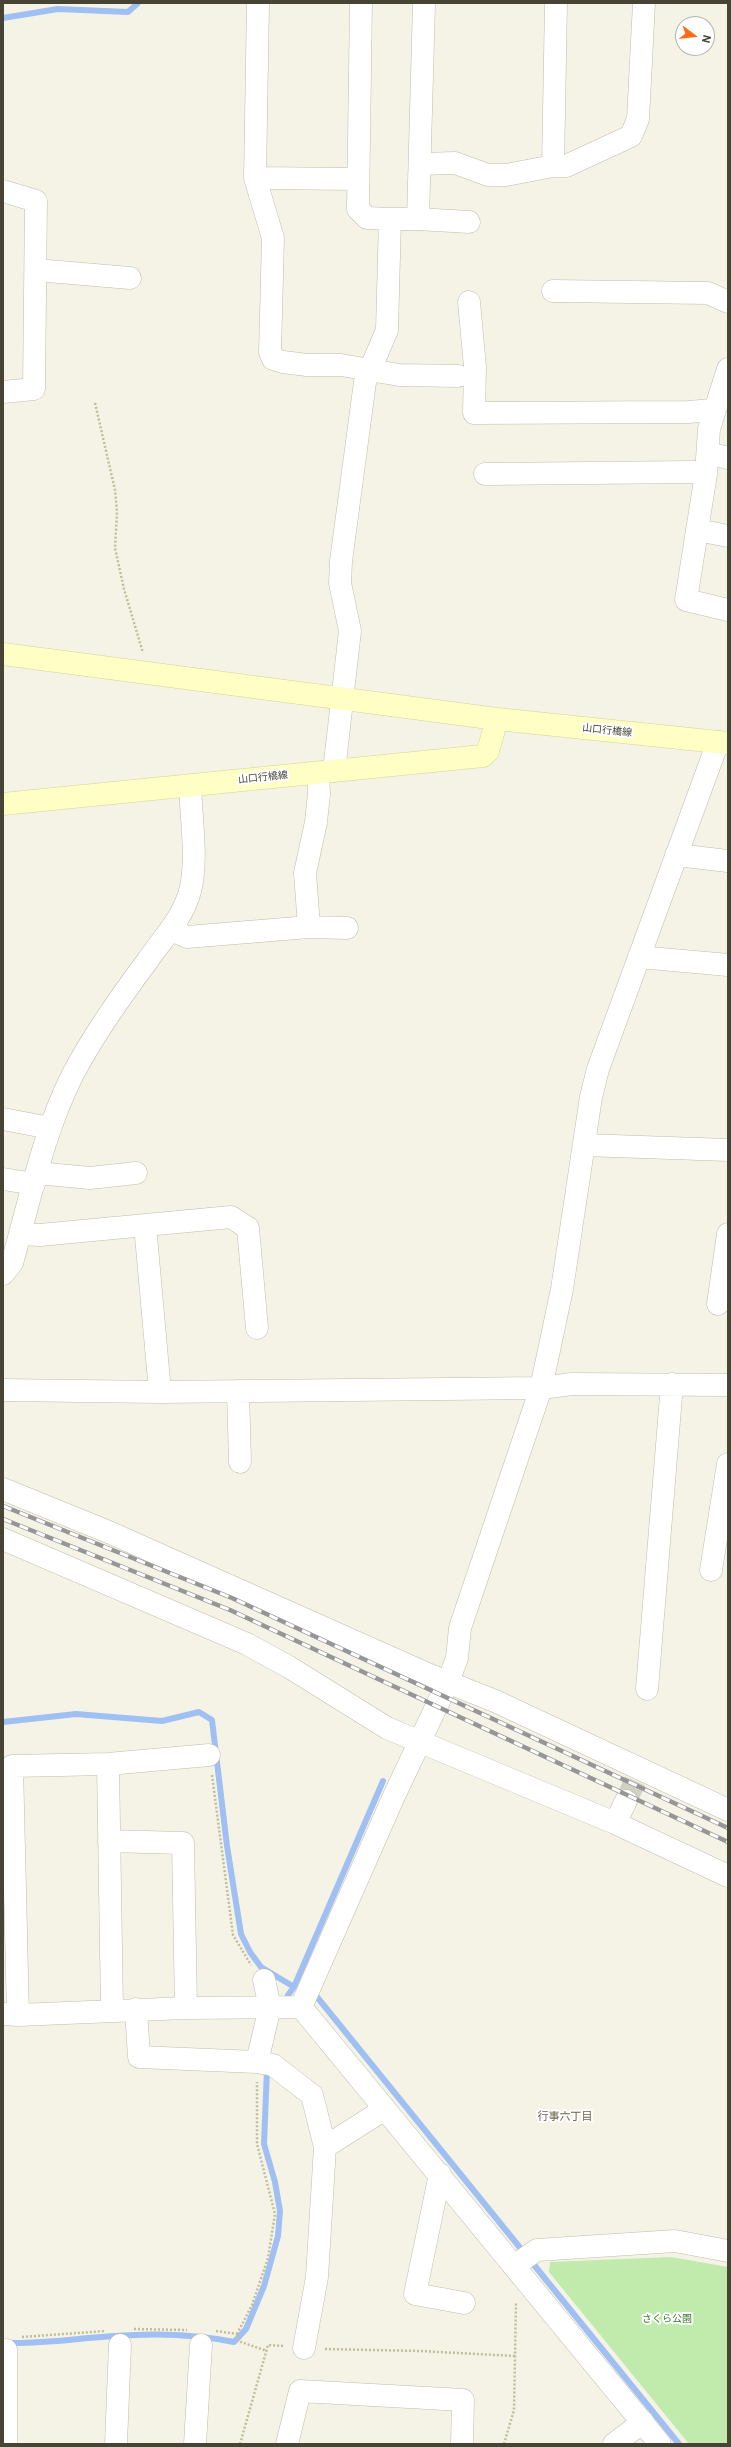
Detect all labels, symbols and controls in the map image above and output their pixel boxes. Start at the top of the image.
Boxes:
north arrow [675,16,715,56]
text: N [699,34,713,44]
street label: 山口行橋線 [582,722,632,740]
street label: 山口行橋線 [238,769,288,787]
district label: 行事六丁目 [538,2110,592,2124]
park label: さくら公園 [642,2313,692,2325]

